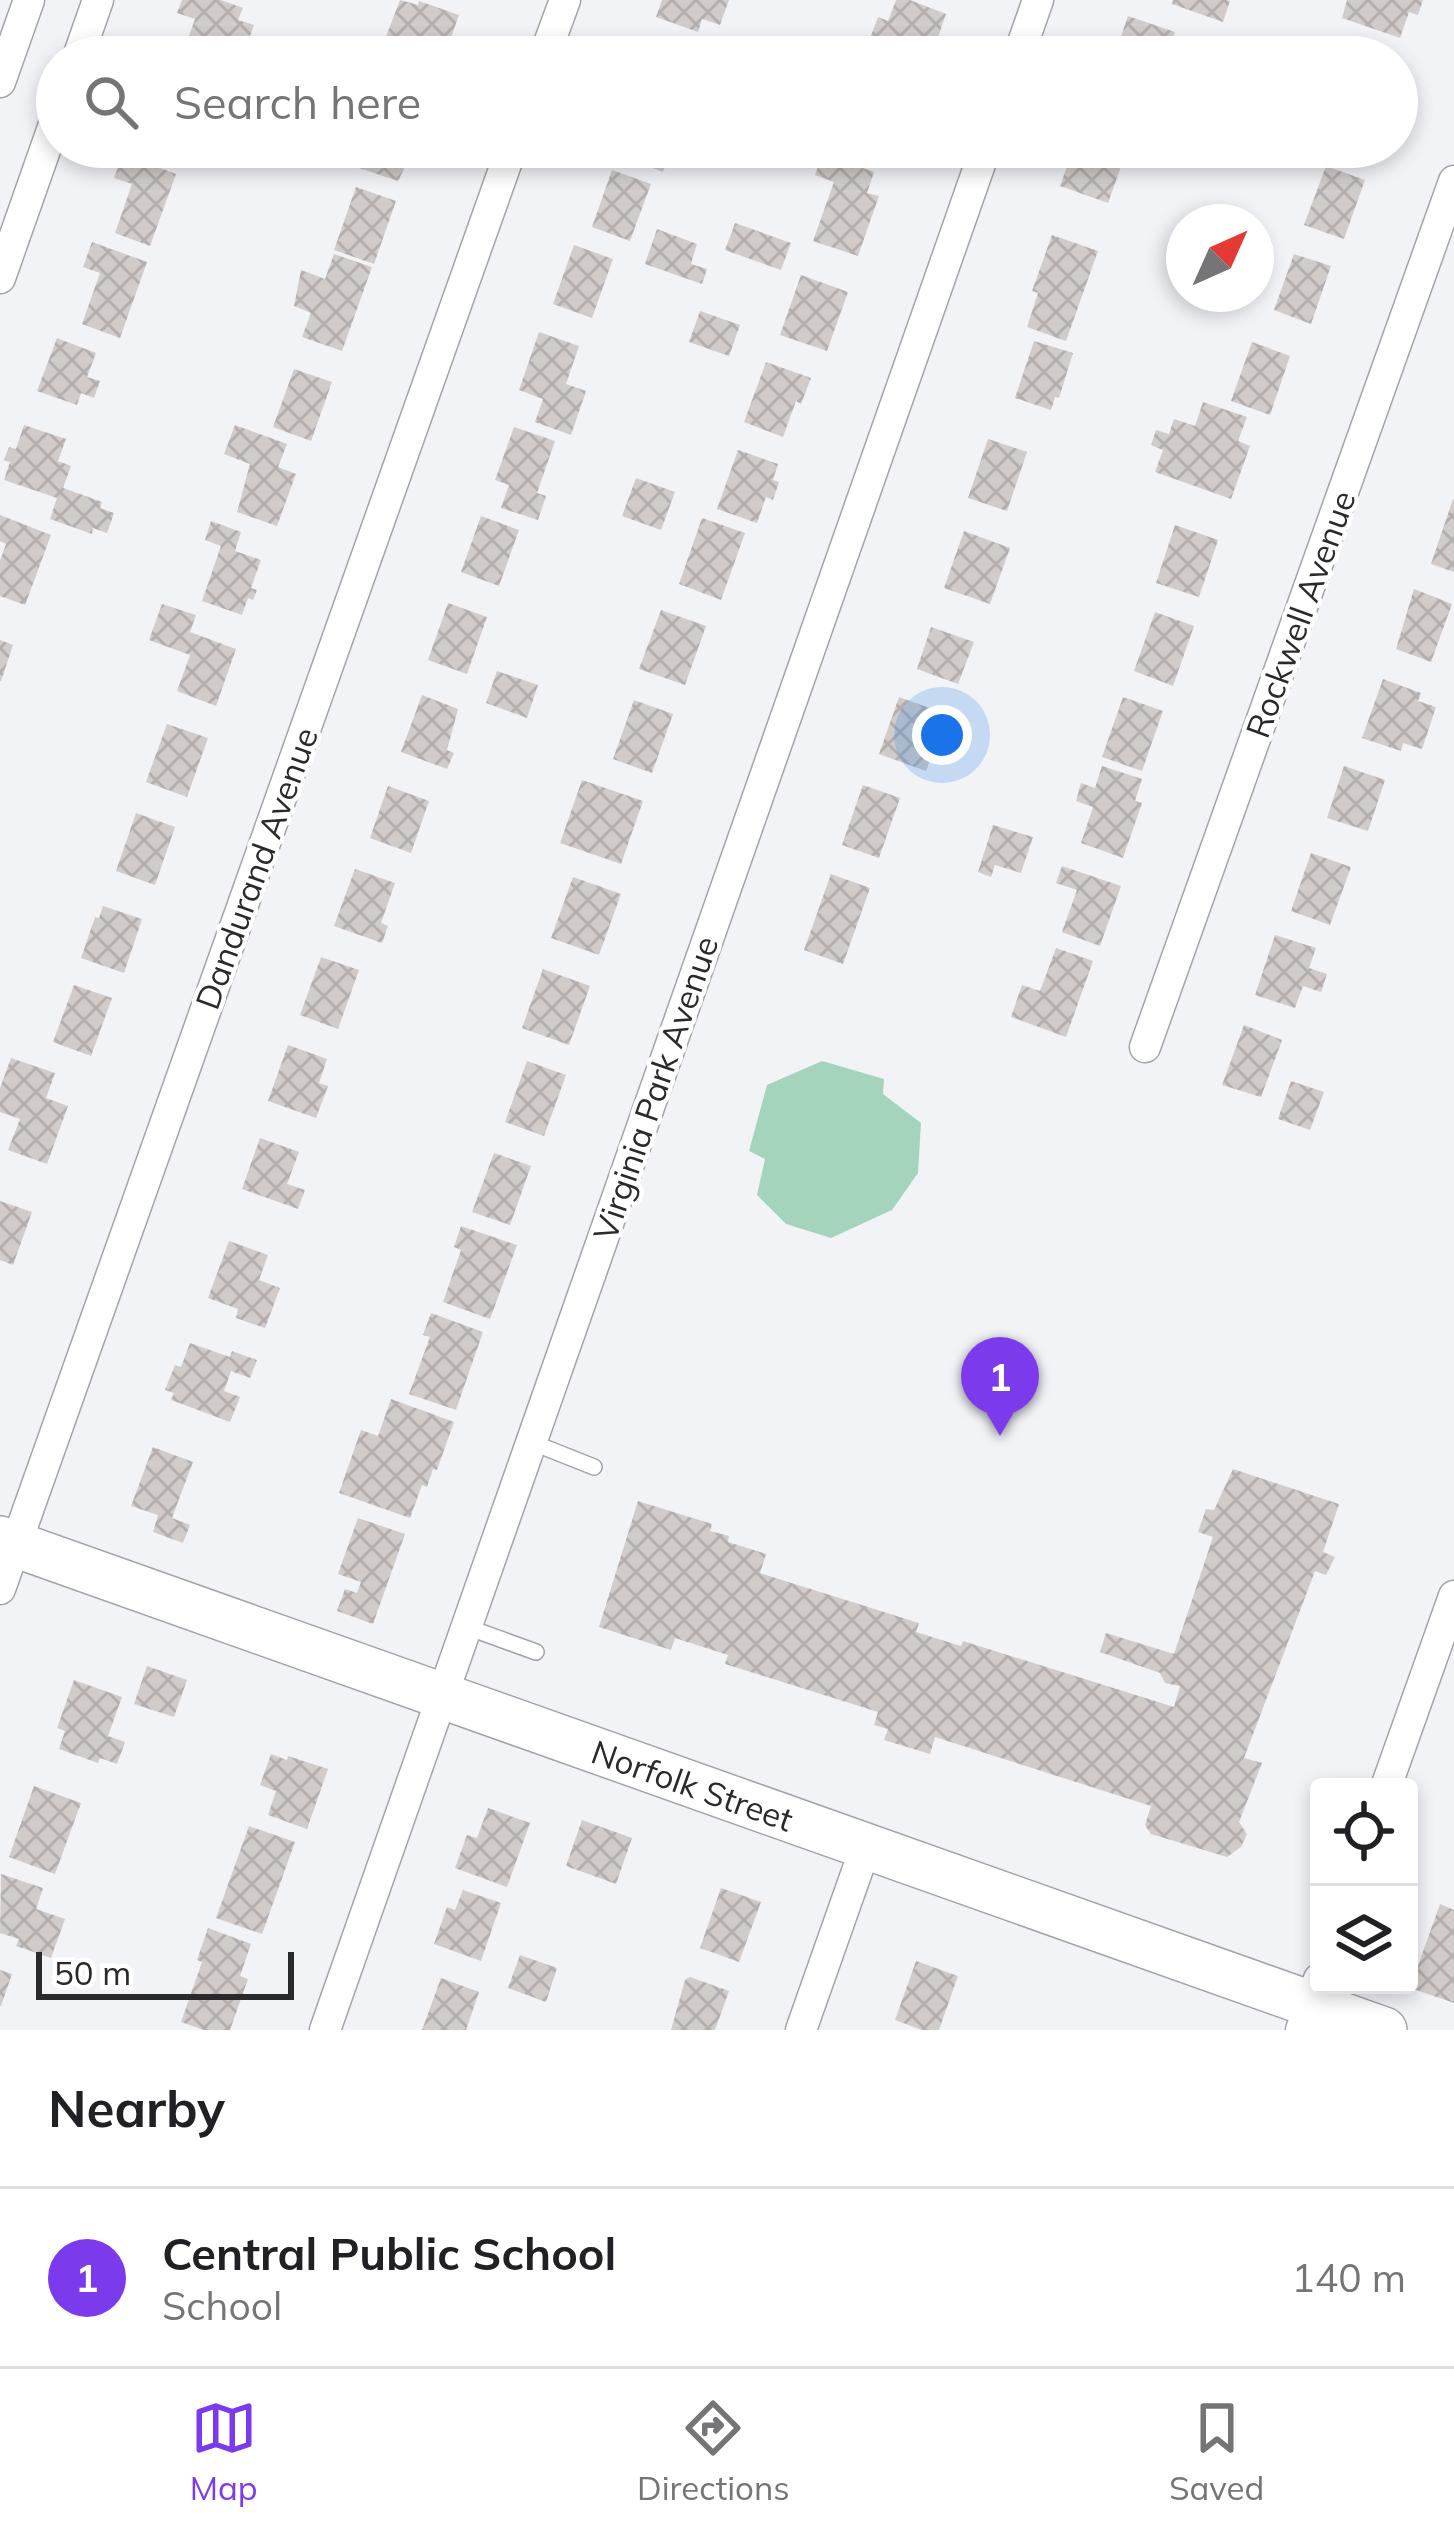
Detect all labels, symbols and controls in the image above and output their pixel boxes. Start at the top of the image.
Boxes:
search box [36,36,1418,168]
icon: search [78,69,144,135]
text: Search here [174,74,421,130]
north arrow [1166,204,1274,312]
street label: Rockwell Avenue [1236,485,1364,743]
your location [912,705,972,765]
street label: Dandurand Avenue [186,721,326,1015]
street label: Virginia Park Avenue [584,930,726,1246]
pin: 1 [961,1337,1039,1436]
street label: Norfolk Street [587,1730,799,1839]
map controls [1310,1778,1418,1994]
button: locate [1310,1778,1418,1886]
button: layers [1310,1886,1418,1994]
scale bar [36,1946,294,1999]
text: 50 m [54,1952,131,1993]
text: Nearby [48,2076,225,2140]
text: Central Public School [162,2225,616,2281]
text: 1 [75,2253,99,2302]
text: 140 m [1291,2253,1406,2302]
text: School [162,2281,282,2330]
tab: Map [190,2395,258,2508]
tab: Directions [637,2395,790,2508]
tab: Saved [1169,2395,1264,2508]

